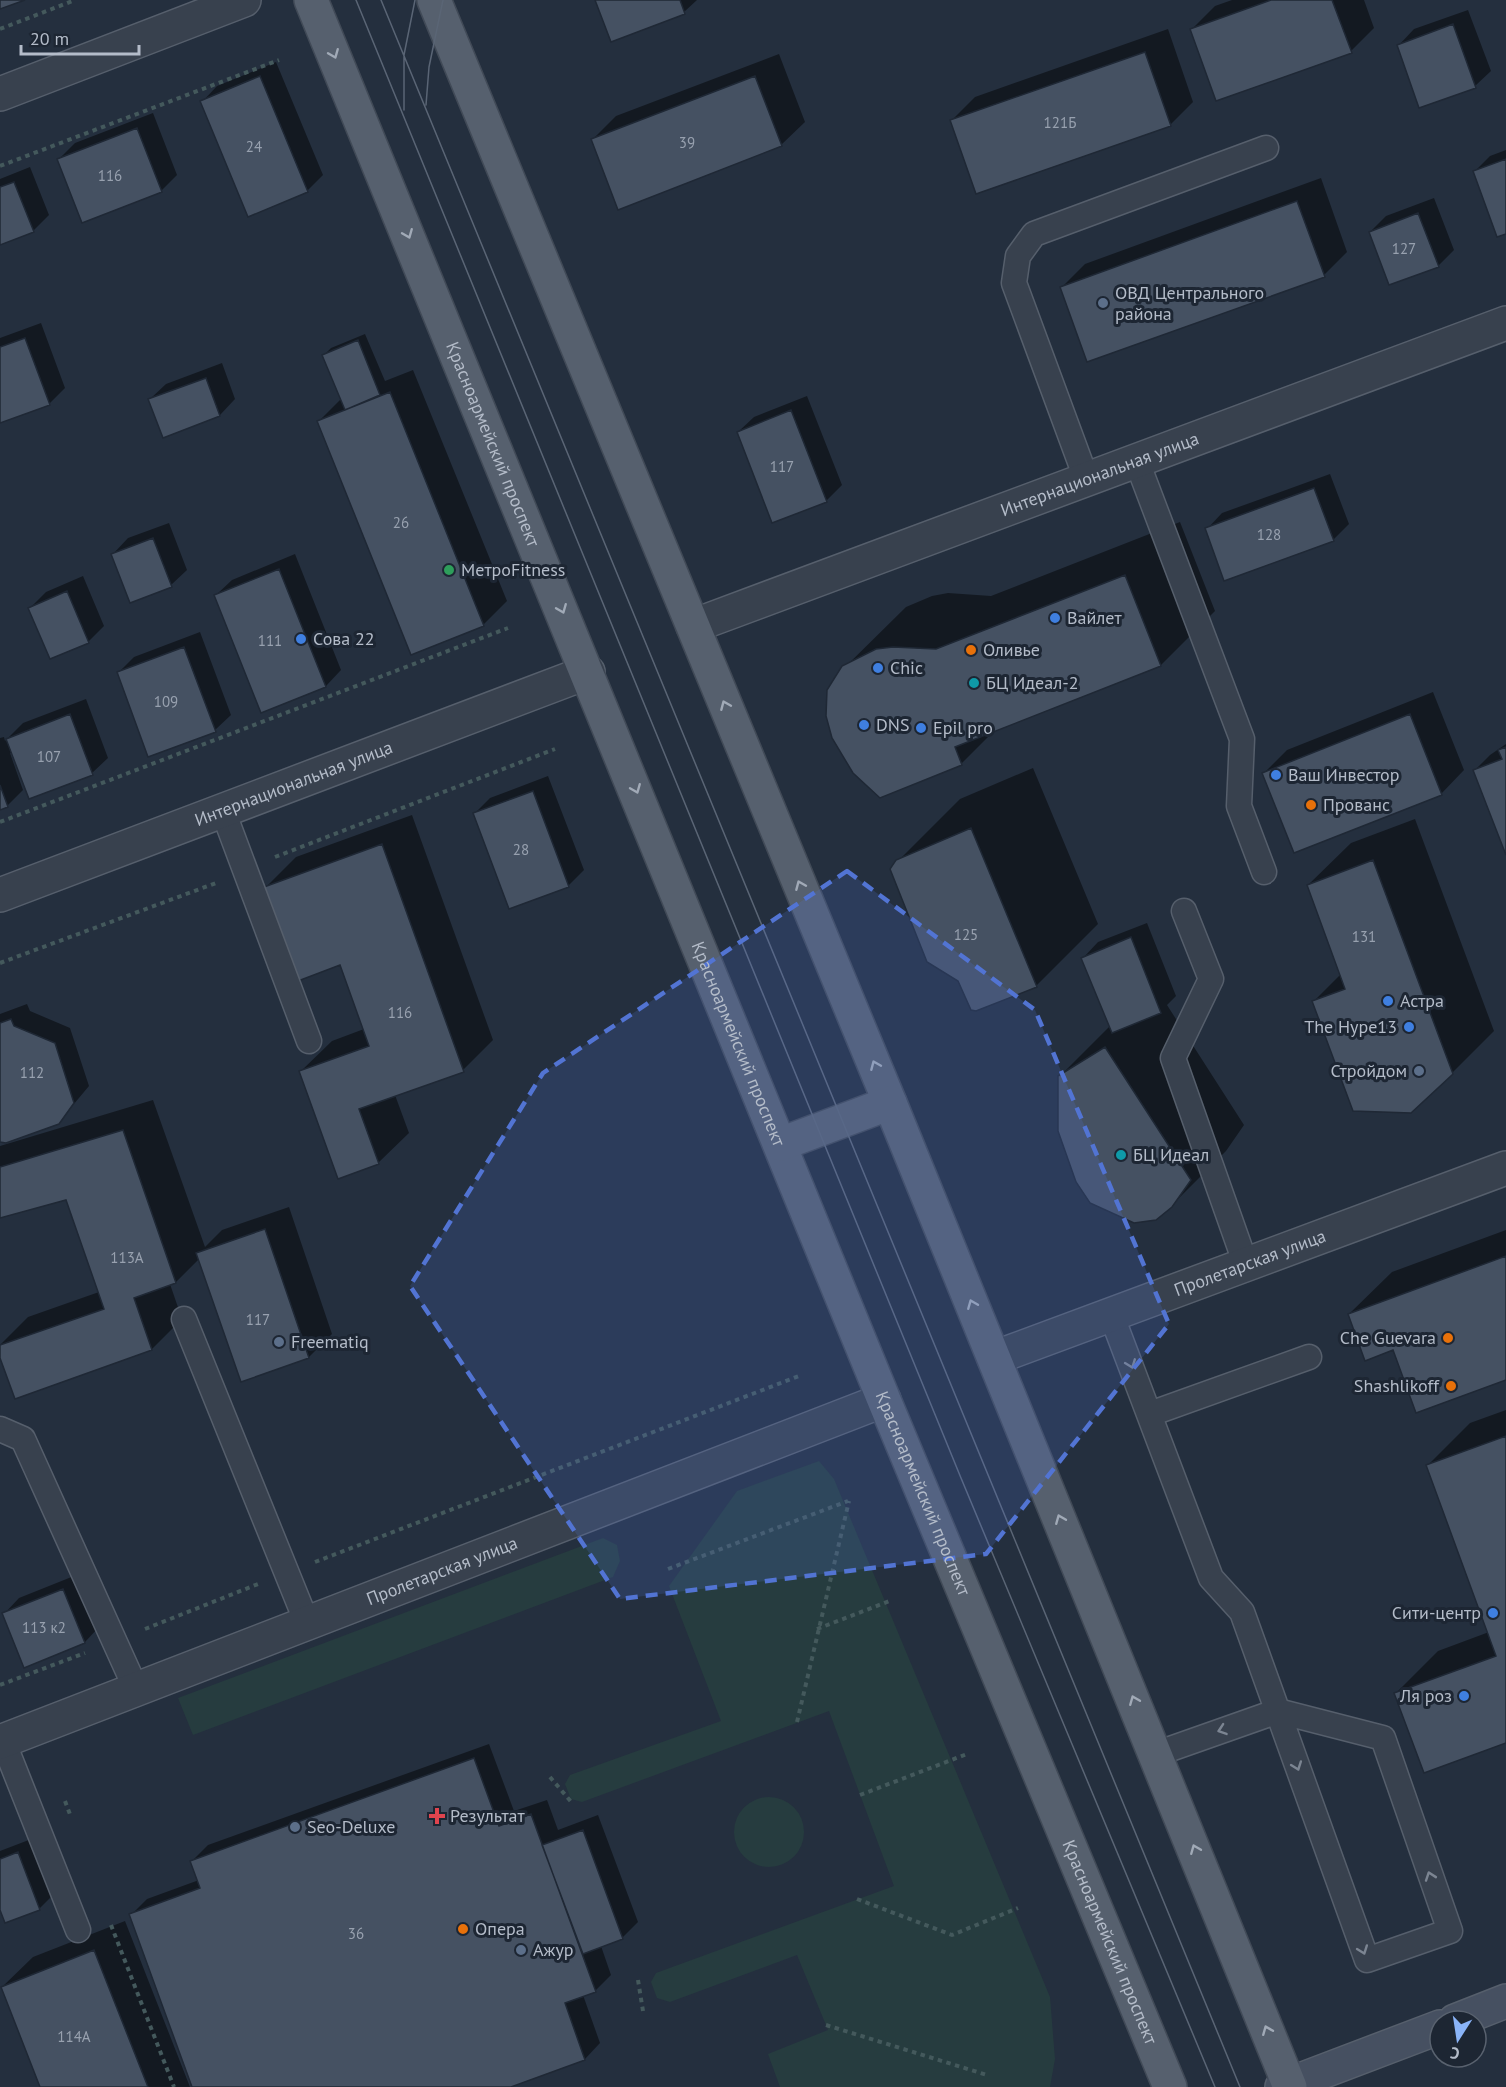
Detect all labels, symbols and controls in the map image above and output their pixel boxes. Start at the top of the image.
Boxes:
scale bar [21,18,140,56]
text: 20 m [30,27,69,50]
one-way arrow [327,48,339,59]
house number: 121Б [1044,113,1076,132]
house number: 39 [679,133,695,152]
house number: 24 [246,137,262,156]
house number: 116 [98,166,122,185]
one-way arrow [401,228,413,239]
house number: 127 [1392,239,1416,258]
place label: ОВД Центрального района [1115,281,1264,325]
marker: ОВД Центрального района [1096,296,1110,310]
street label: Красноармейский проспект [441,338,546,551]
street label: Интернациональная улица [997,427,1202,521]
house number: 117 [770,457,794,476]
house number: 26 [393,513,409,532]
house number: 128 [1257,525,1281,544]
place label: МетроFitness [461,558,565,581]
marker: МетроFitness [442,563,456,577]
one-way arrow [555,603,567,614]
place label: Вайлет [1067,606,1122,629]
marker: Вайлет [1048,611,1062,625]
place label: Сова 22 [313,627,375,650]
house number: 111 [258,631,282,650]
marker: Сова 22 [294,632,308,646]
place label: Оливье [983,638,1040,661]
marker: Оливье [964,643,978,657]
place label: Chic [890,656,923,679]
marker: Chic [871,661,885,675]
place label: БЦ Идеал-2 [986,671,1078,694]
marker: БЦ Идеал-2 [967,676,981,690]
house number: 109 [154,692,178,711]
one-way arrow [720,700,732,711]
place label: DNS [876,713,909,736]
place label: Epil pro [933,716,993,739]
marker: DNS [857,718,871,732]
marker: Epil pro [914,721,928,735]
street label: Интернациональная улица [191,735,396,831]
house number: 107 [37,747,61,766]
place label: Ваш Инвестор [1288,763,1400,786]
marker: Ваш Инвестор [1269,768,1283,782]
one-way arrow [629,783,641,794]
place label: Прованс [1323,793,1390,816]
marker: Прованс [1304,798,1318,812]
house number: 28 [513,840,529,859]
one-way arrow [795,880,807,891]
house number: 125 [954,925,978,944]
house number: 131 [1352,927,1376,946]
street label: Красноармейский проспект [687,938,791,1150]
place label: Астра [1400,989,1444,1012]
marker: Астра [1381,994,1395,1008]
house number: 116 [388,1003,412,1022]
place label: The Hype13 [1304,1015,1397,1038]
marker: The Hype13 [1402,1020,1416,1034]
place label: Стройдом [1330,1059,1407,1082]
one-way arrow [870,1060,882,1071]
house number: 112 [20,1063,44,1082]
marker: Стройдом [1412,1064,1426,1078]
place label: БЦ Идеал [1133,1143,1209,1166]
marker: БЦ Идеал [1114,1148,1128,1162]
street label: Пролетарская улица [1171,1224,1329,1301]
house number: 113А [110,1248,144,1267]
one-way arrow [967,1299,979,1310]
house number: 117 [246,1310,270,1329]
place label: Che Guevara [1340,1326,1436,1349]
place label: Freematiq [291,1330,369,1353]
marker: Che Guevara [1441,1331,1455,1345]
marker: Freematiq [272,1335,286,1349]
one-way arrow [1123,1358,1136,1369]
place label: Shashlikoff [1354,1374,1440,1397]
marker: Shashlikoff [1444,1379,1458,1393]
street label: Красноармейский проспект [871,1388,976,1600]
one-way arrow [1055,1515,1067,1526]
street label: Пролетарская улица [363,1531,521,1610]
place label: Сити-центр [1392,1601,1481,1624]
marker: Сити-центр [1486,1606,1500,1620]
house number: 113 к2 [22,1618,66,1637]
place label: Ля роз [1399,1684,1452,1707]
marker: Ля роз [1457,1689,1471,1703]
one-way arrow [1129,1695,1141,1706]
one-way arrow [1217,1723,1228,1735]
one-way arrow [1290,1760,1303,1771]
place label: Результат [450,1804,525,1827]
marker: Результат [428,1807,446,1825]
place label: Seo-Deluxe [307,1815,396,1838]
marker: Seo-Deluxe [288,1820,302,1834]
street label: Красноармейский проспект [1057,1836,1163,2048]
one-way arrow [1189,1845,1202,1855]
one-way arrow [1425,1871,1438,1882]
place label: Опера [475,1917,525,1940]
marker: Опера [456,1922,470,1936]
house number: 36 [348,1924,364,1943]
place label: Ажур [533,1938,574,1961]
marker: Ажур [514,1943,528,1957]
one-way arrow [1355,1944,1368,1955]
north arrow [1428,2009,1488,2069]
one-way arrow [1262,2026,1274,2037]
house number: 114А [57,2027,91,2046]
text: С [1448,2043,1461,2064]

